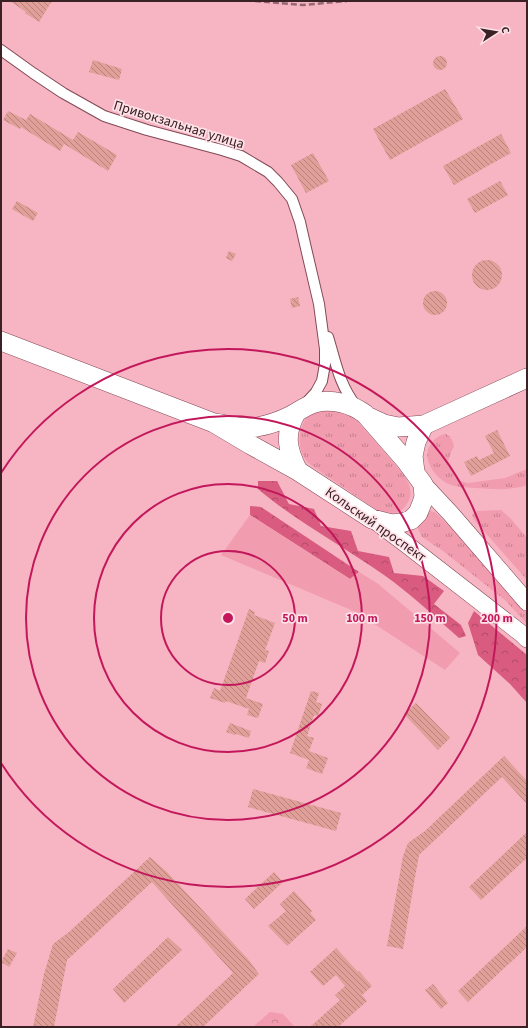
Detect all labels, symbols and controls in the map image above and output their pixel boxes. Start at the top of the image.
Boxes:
north arrow [476,12,516,52]
text: С [497,25,513,35]
street label: Привокзальная улица [111,96,247,154]
street label: Кольский проспект [321,482,430,567]
text: 50 m [282,610,308,627]
text: 100 m [346,610,378,627]
text: 150 m [414,610,446,627]
text: 200 m [481,610,513,627]
centre of rings [221,611,235,625]

